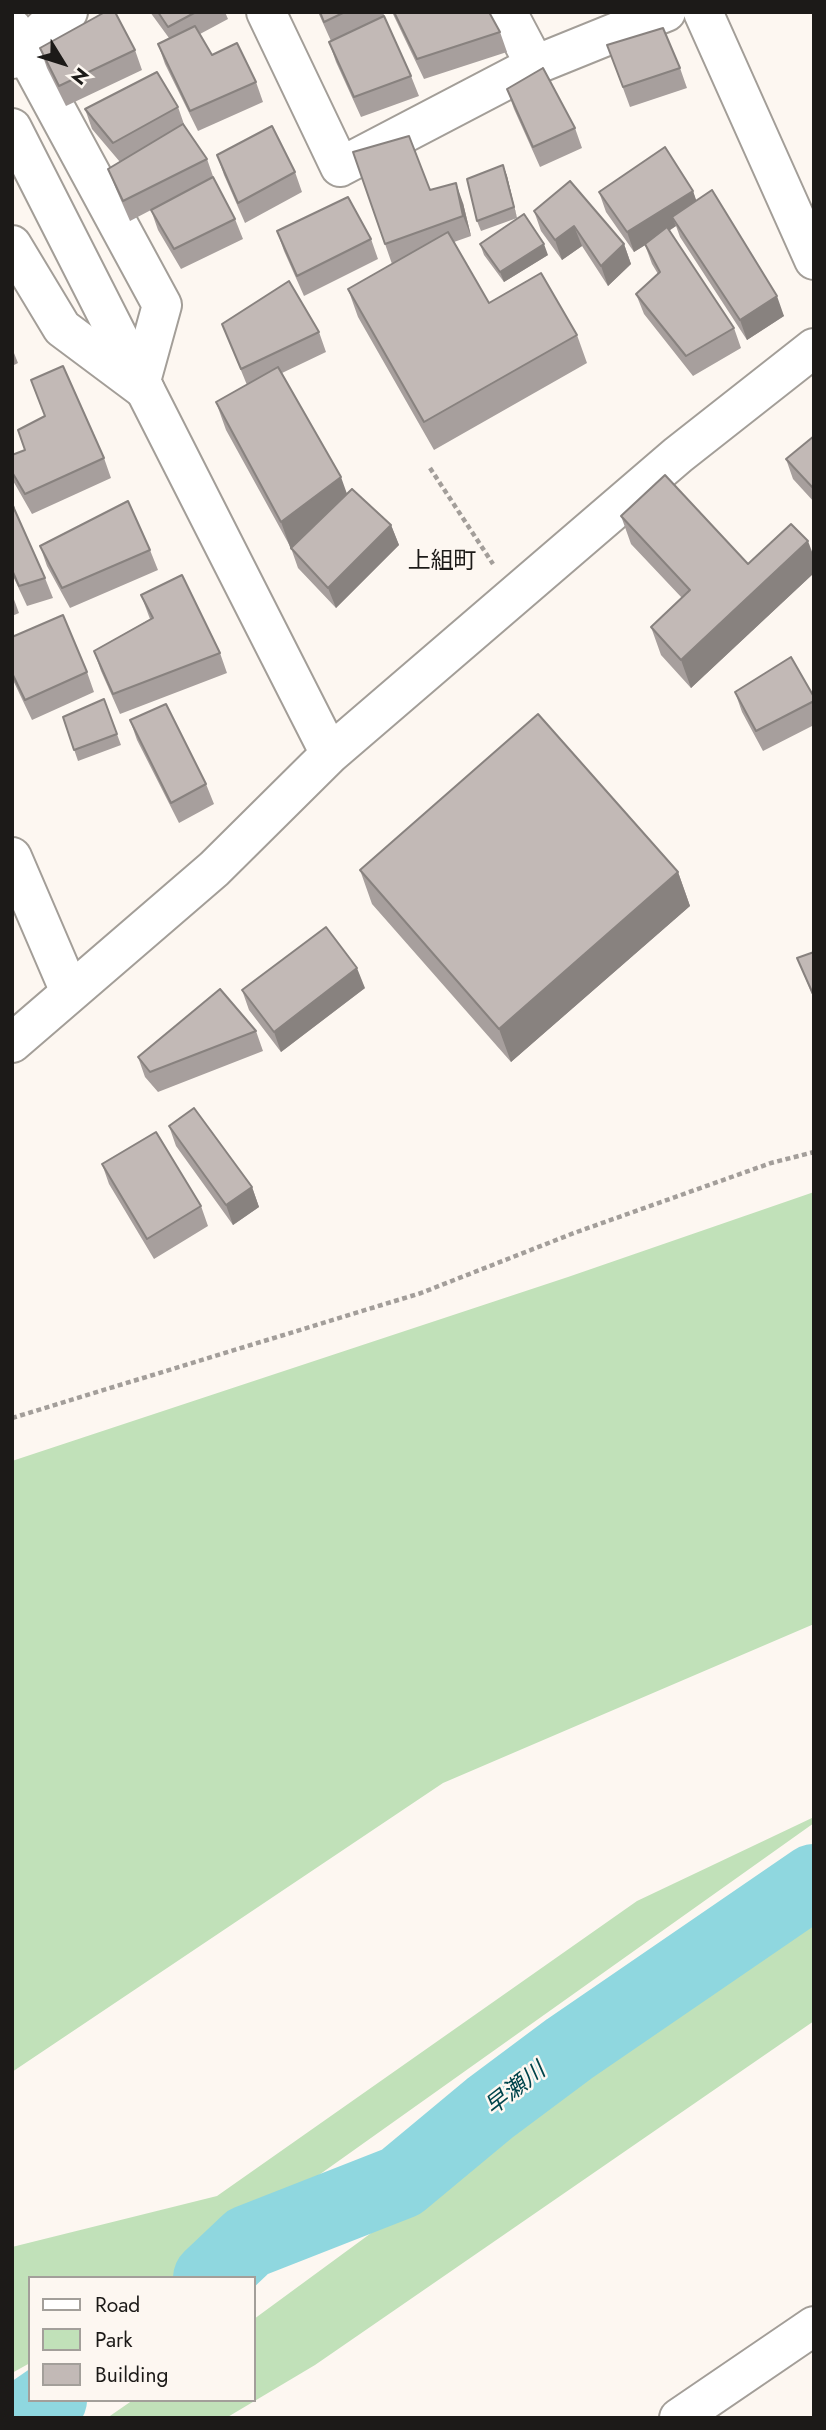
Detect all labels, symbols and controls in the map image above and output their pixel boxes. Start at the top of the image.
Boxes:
north arrow [28,28,98,98]
text: N [65,62,95,90]
district label: 上組町 [408,548,476,576]
water label: 早瀬川 [480,2058,552,2122]
legend [28,2276,256,2402]
text: Road [95,2290,140,2320]
text: Park [95,2325,132,2355]
text: Building [95,2360,168,2390]

